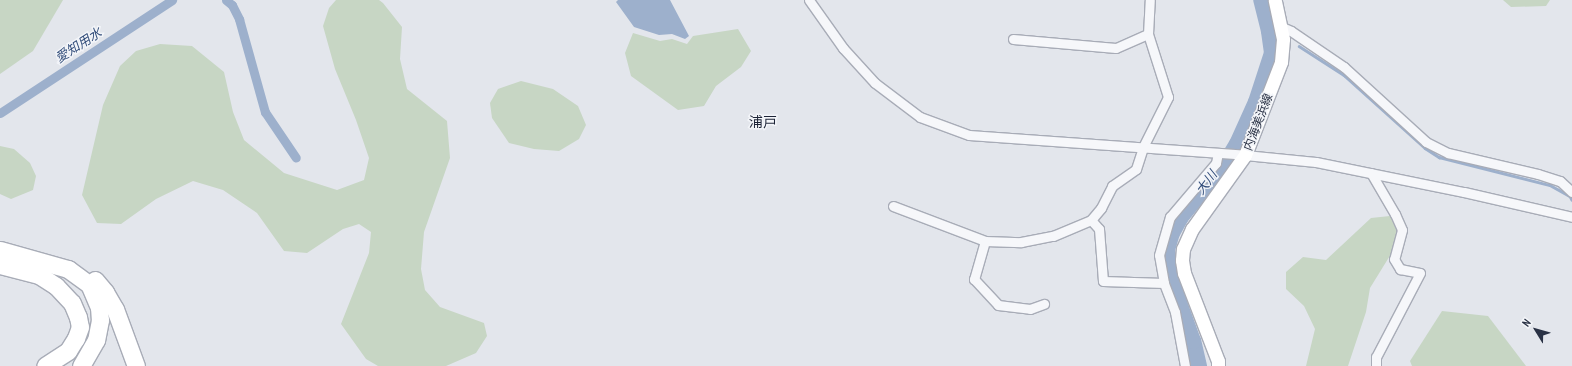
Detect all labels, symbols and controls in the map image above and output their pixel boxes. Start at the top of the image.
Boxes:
water label: 愛知用水 [53,25,105,67]
street label: 内海美浜線 [1241,91,1275,153]
district label: 浦戸 [749,114,777,130]
water label: 大川 [1193,168,1221,198]
north arrow [1516,310,1556,350]
text: N [1519,316,1534,329]

